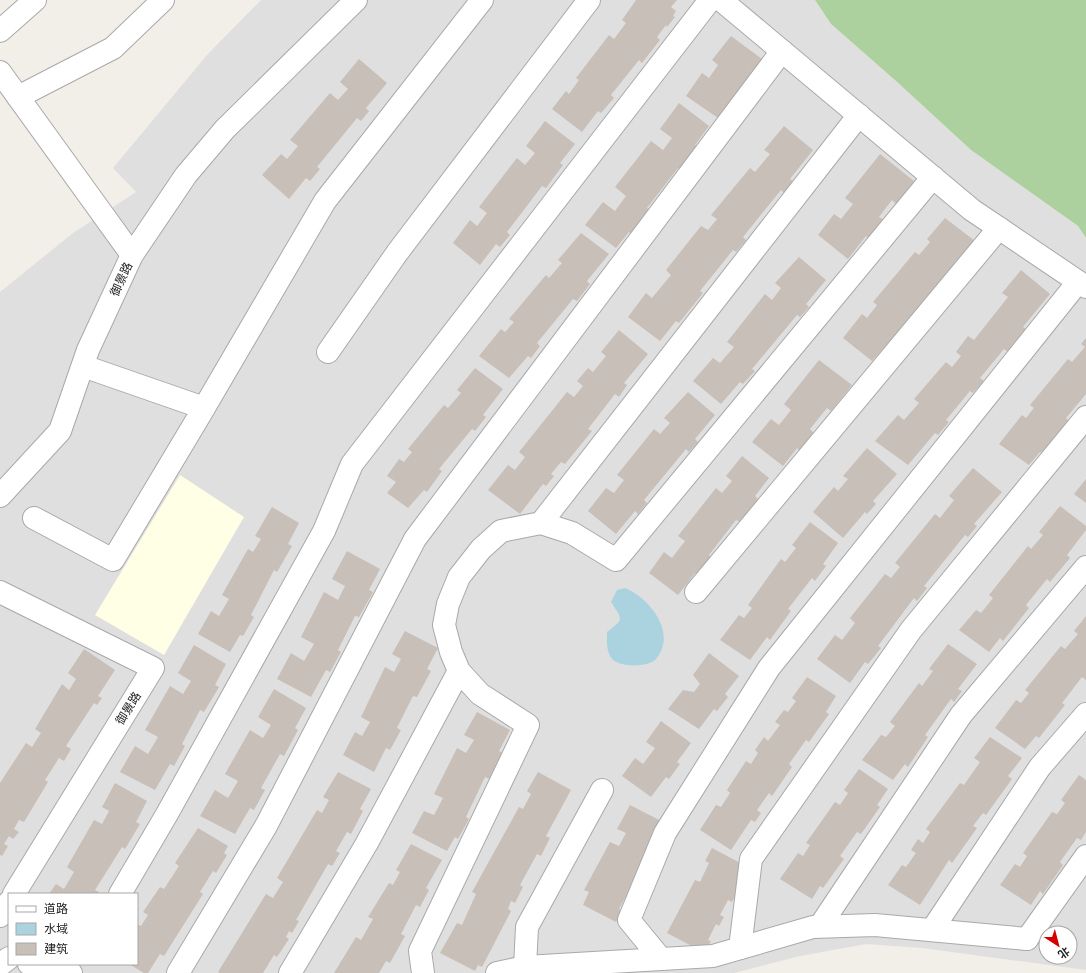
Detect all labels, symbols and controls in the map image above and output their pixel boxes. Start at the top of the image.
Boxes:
street label: 御景路 [107,260,135,298]
street label: 御景路 [112,689,144,727]
legend [8,893,138,965]
text: 道路 [44,901,68,916]
text: 水域 [44,921,68,936]
north arrow [1038,925,1078,965]
text: 建筑 [44,941,68,956]
text: 北 [1055,944,1072,962]

